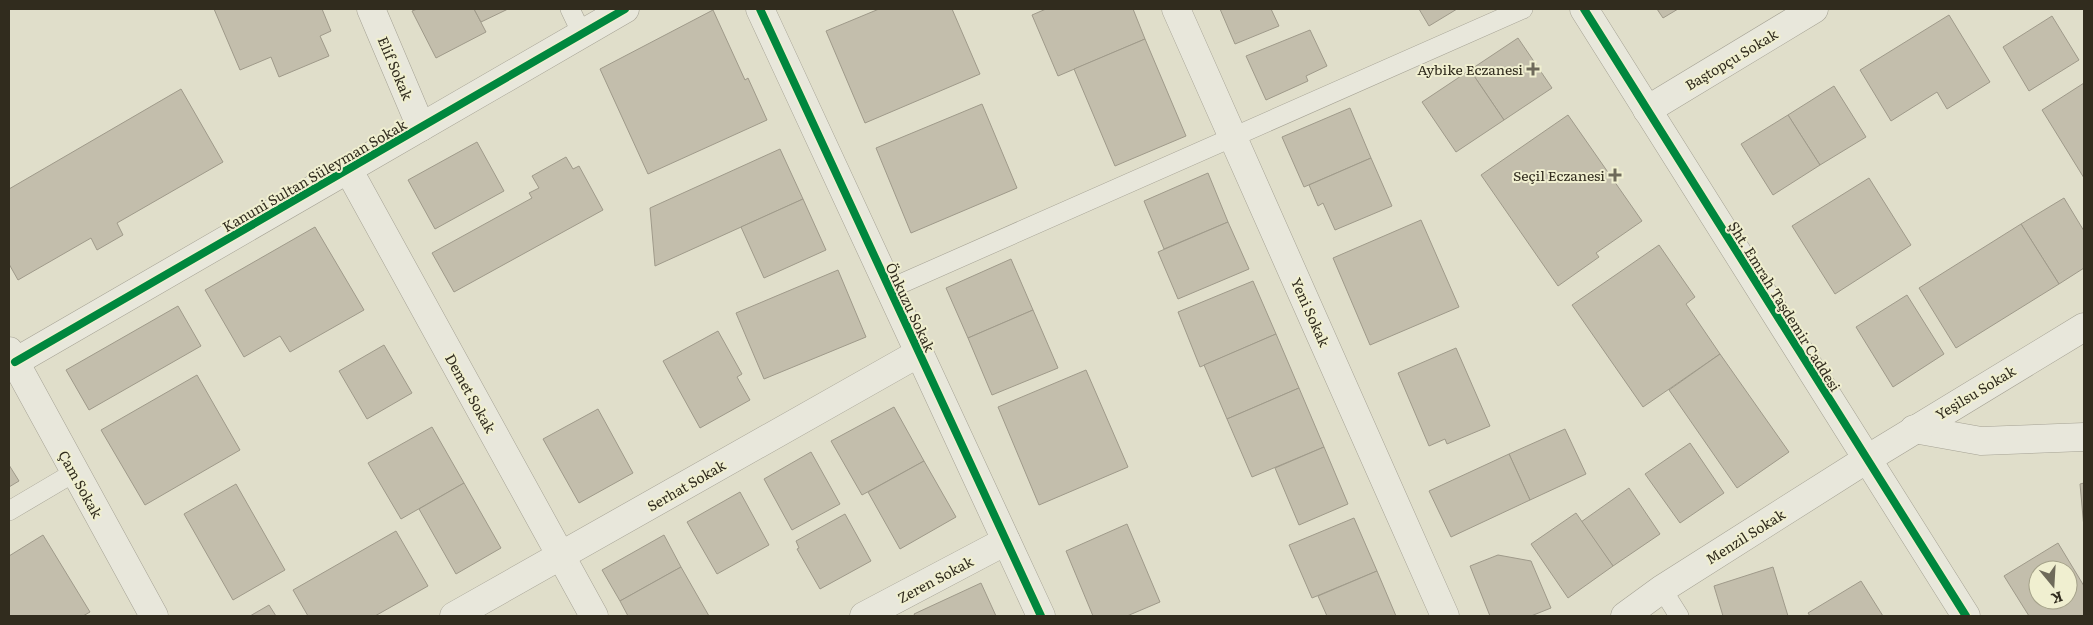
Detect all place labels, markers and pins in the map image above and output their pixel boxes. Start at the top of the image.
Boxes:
place label: Aybike Eczanesi [1417,59,1523,79]
marker: Aybike Eczanesi [1527,63,1539,75]
place label: Seçil Eczanesi [1513,165,1605,185]
marker: Seçil Eczanesi [1609,169,1621,181]

